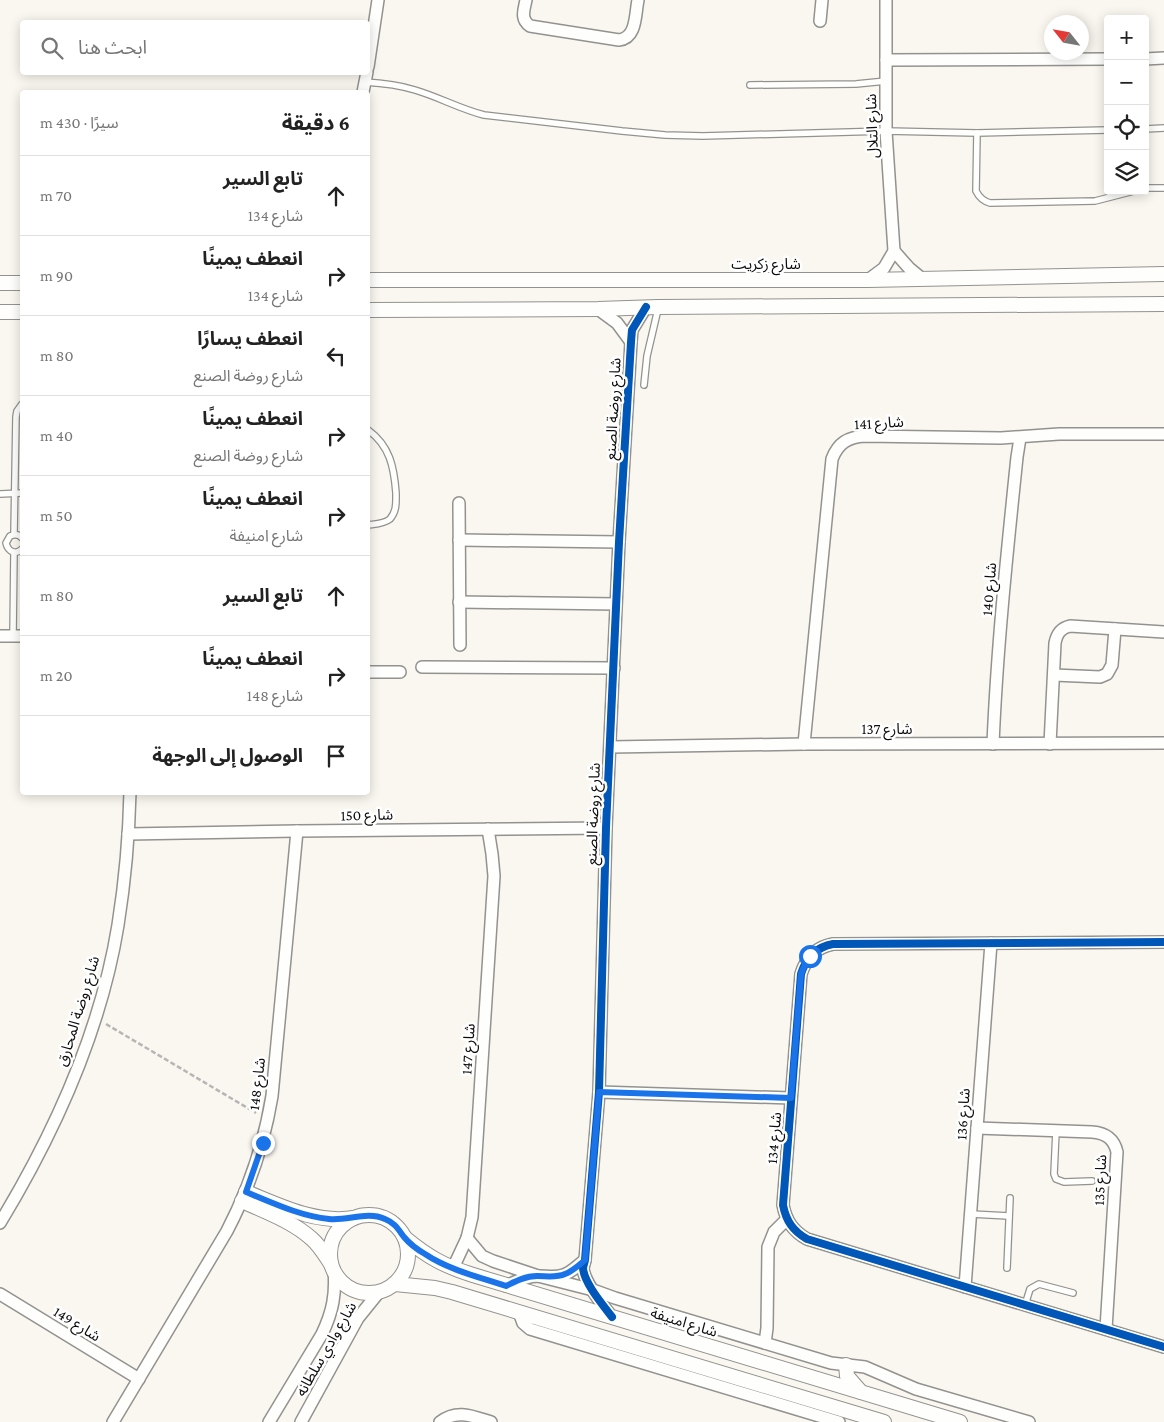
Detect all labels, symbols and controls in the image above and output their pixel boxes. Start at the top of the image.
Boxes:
north arrow [1044,15,1089,60]
map controls [1104,15,1149,195]
button: + [1104,15,1149,60]
search box [20,20,370,75]
icon: search [38,34,66,62]
text: ابحث هنا [78,37,147,58]
button: − [1104,60,1149,105]
street label: شارع التلال [863,93,885,159]
button: locate [1104,105,1149,150]
text: 6 دقيقة [282,111,350,135]
text: سيرًا · 430 m [40,114,119,131]
button: layers [1104,150,1149,195]
text: تابع السير [223,168,303,189]
icon: ahead [322,182,350,210]
text: 70 m [40,187,72,204]
text: شارع 134 [248,207,303,224]
text: انعطف يمينًا [202,248,303,269]
street label: شارع زكريت [731,256,801,276]
icon: right [322,262,350,290]
text: 90 m [40,267,73,284]
text: شارع 134 [248,287,303,304]
text: انعطف يسارًا [197,328,303,349]
icon: left [322,342,350,370]
text: 80 m [40,347,74,364]
street label: شارع روضة الصنع [602,357,628,461]
text: شارع روضة الصنع [193,367,303,384]
text: انعطف يمينًا [202,408,303,429]
street label: شارع 141 [854,414,905,436]
icon: right [322,422,350,450]
text: 40 m [40,427,73,444]
text: شارع روضة الصنع [193,447,303,464]
text: انعطف يمينًا [202,488,303,509]
icon: right [322,502,350,530]
text: 50 m [40,507,72,524]
text: شارع امنيفة [229,527,303,544]
street label: شارع 140 [979,562,1003,617]
icon: ahead [322,582,350,610]
text: تابع السير [223,585,303,606]
text: 80 m [40,587,74,604]
text: انعطف يمينًا [202,648,303,669]
icon: right [322,662,350,690]
text: 20 m [40,667,73,684]
text: شارع 148 [247,687,303,704]
street label: شارع 137 [862,721,913,741]
icon: arrive [322,742,350,770]
text: الوصول إلى الوجهة [152,745,303,766]
street label: شارع روضة الصنع [583,762,607,866]
street label: شارع 150 [341,807,394,827]
route start [799,945,822,968]
street label: شارع روضة المحارق [54,954,106,1069]
street label: شارع 147 [458,1023,482,1075]
street label: شارع 148 [246,1057,272,1112]
street label: شارع 136 [953,1087,977,1141]
street label: شارع 134 [764,1111,788,1165]
route end [252,1132,275,1155]
street label: شارع 135 [1091,1154,1113,1206]
street label: شارع وادي سلطانه [292,1299,363,1401]
street label: شارع 149 [49,1303,104,1348]
street label: شارع امنيفة [648,1304,720,1344]

